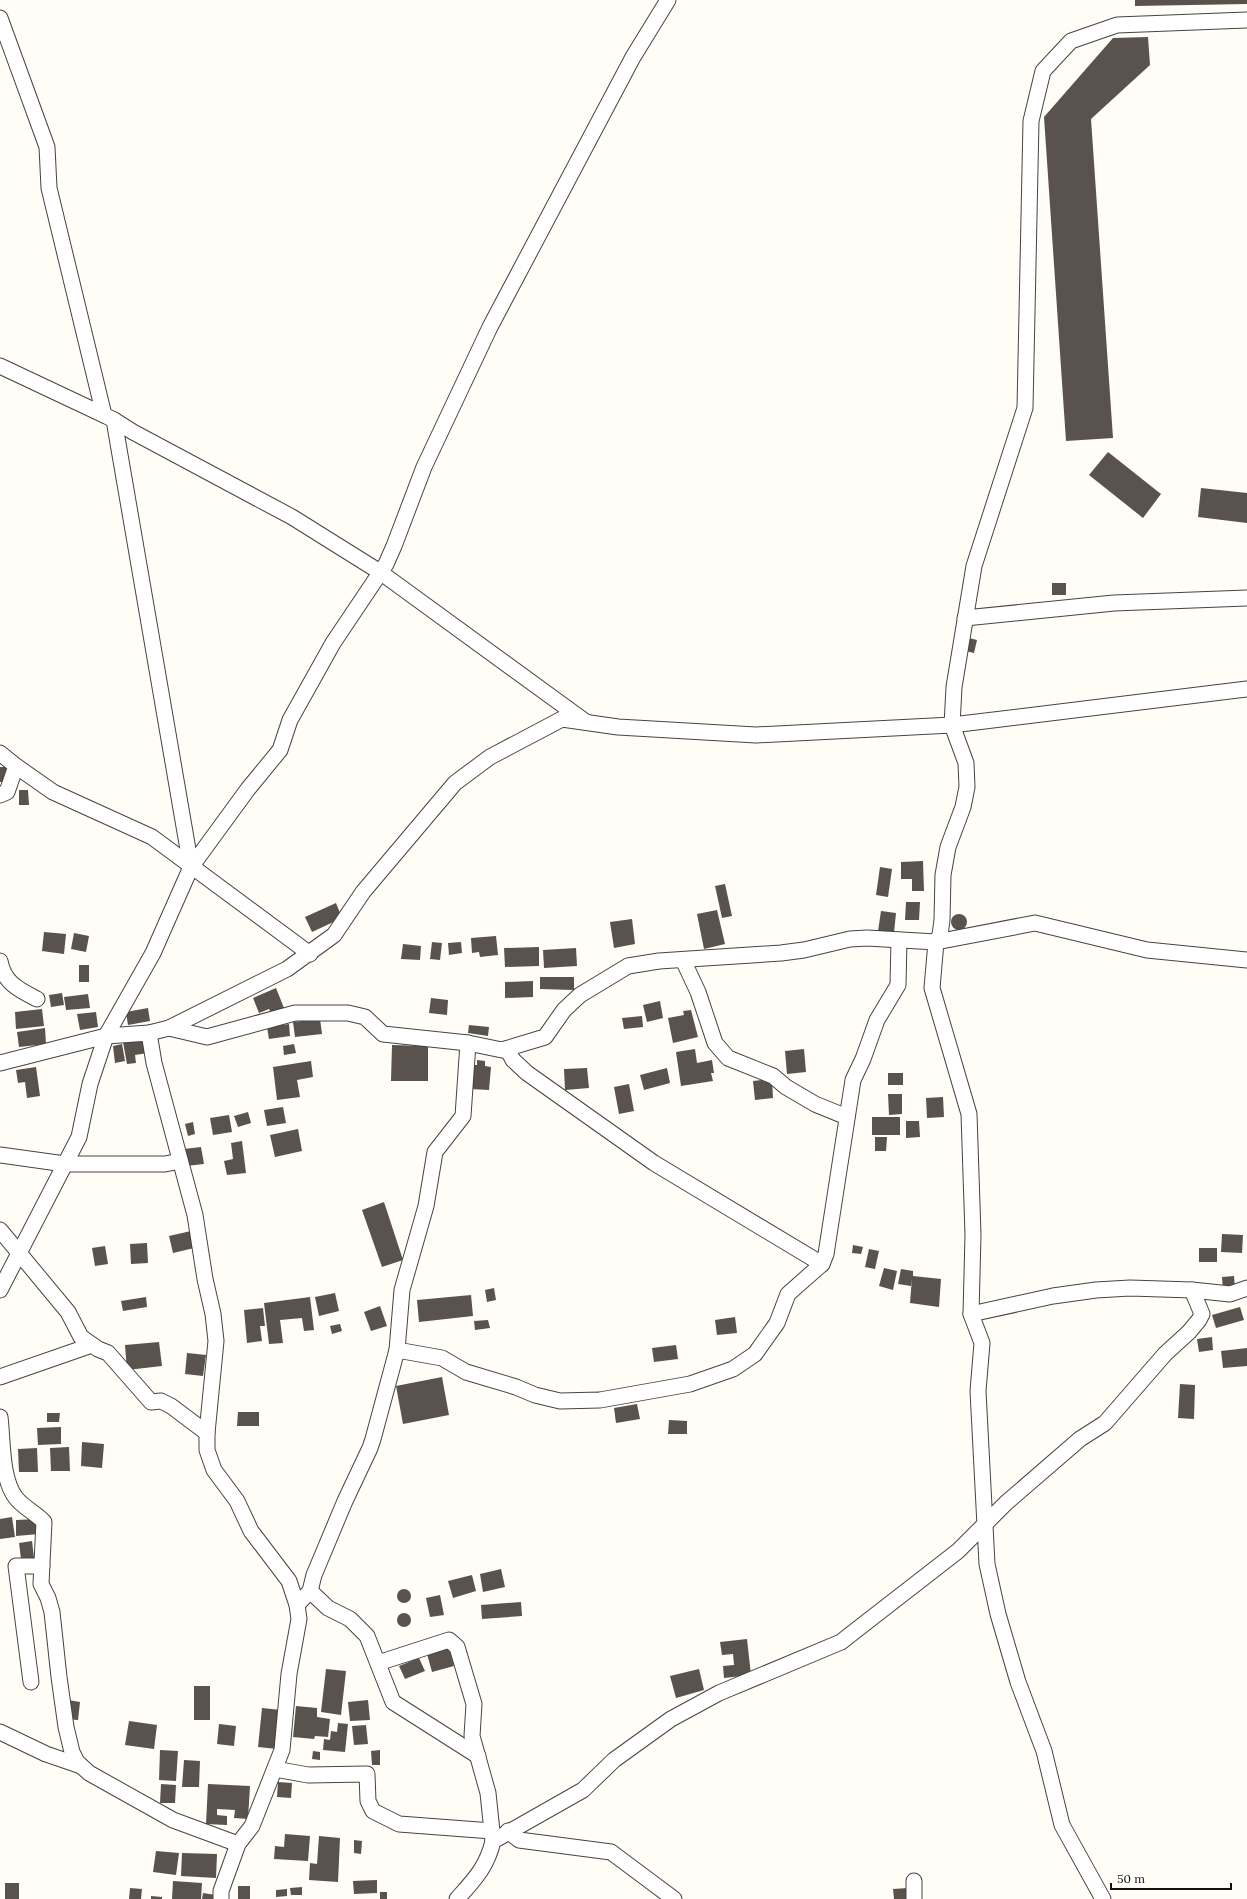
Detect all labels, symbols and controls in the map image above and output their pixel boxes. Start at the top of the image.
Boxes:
scale bar [1111,1865,1231,1891]
text: 50 m [1117,1871,1145,1886]

